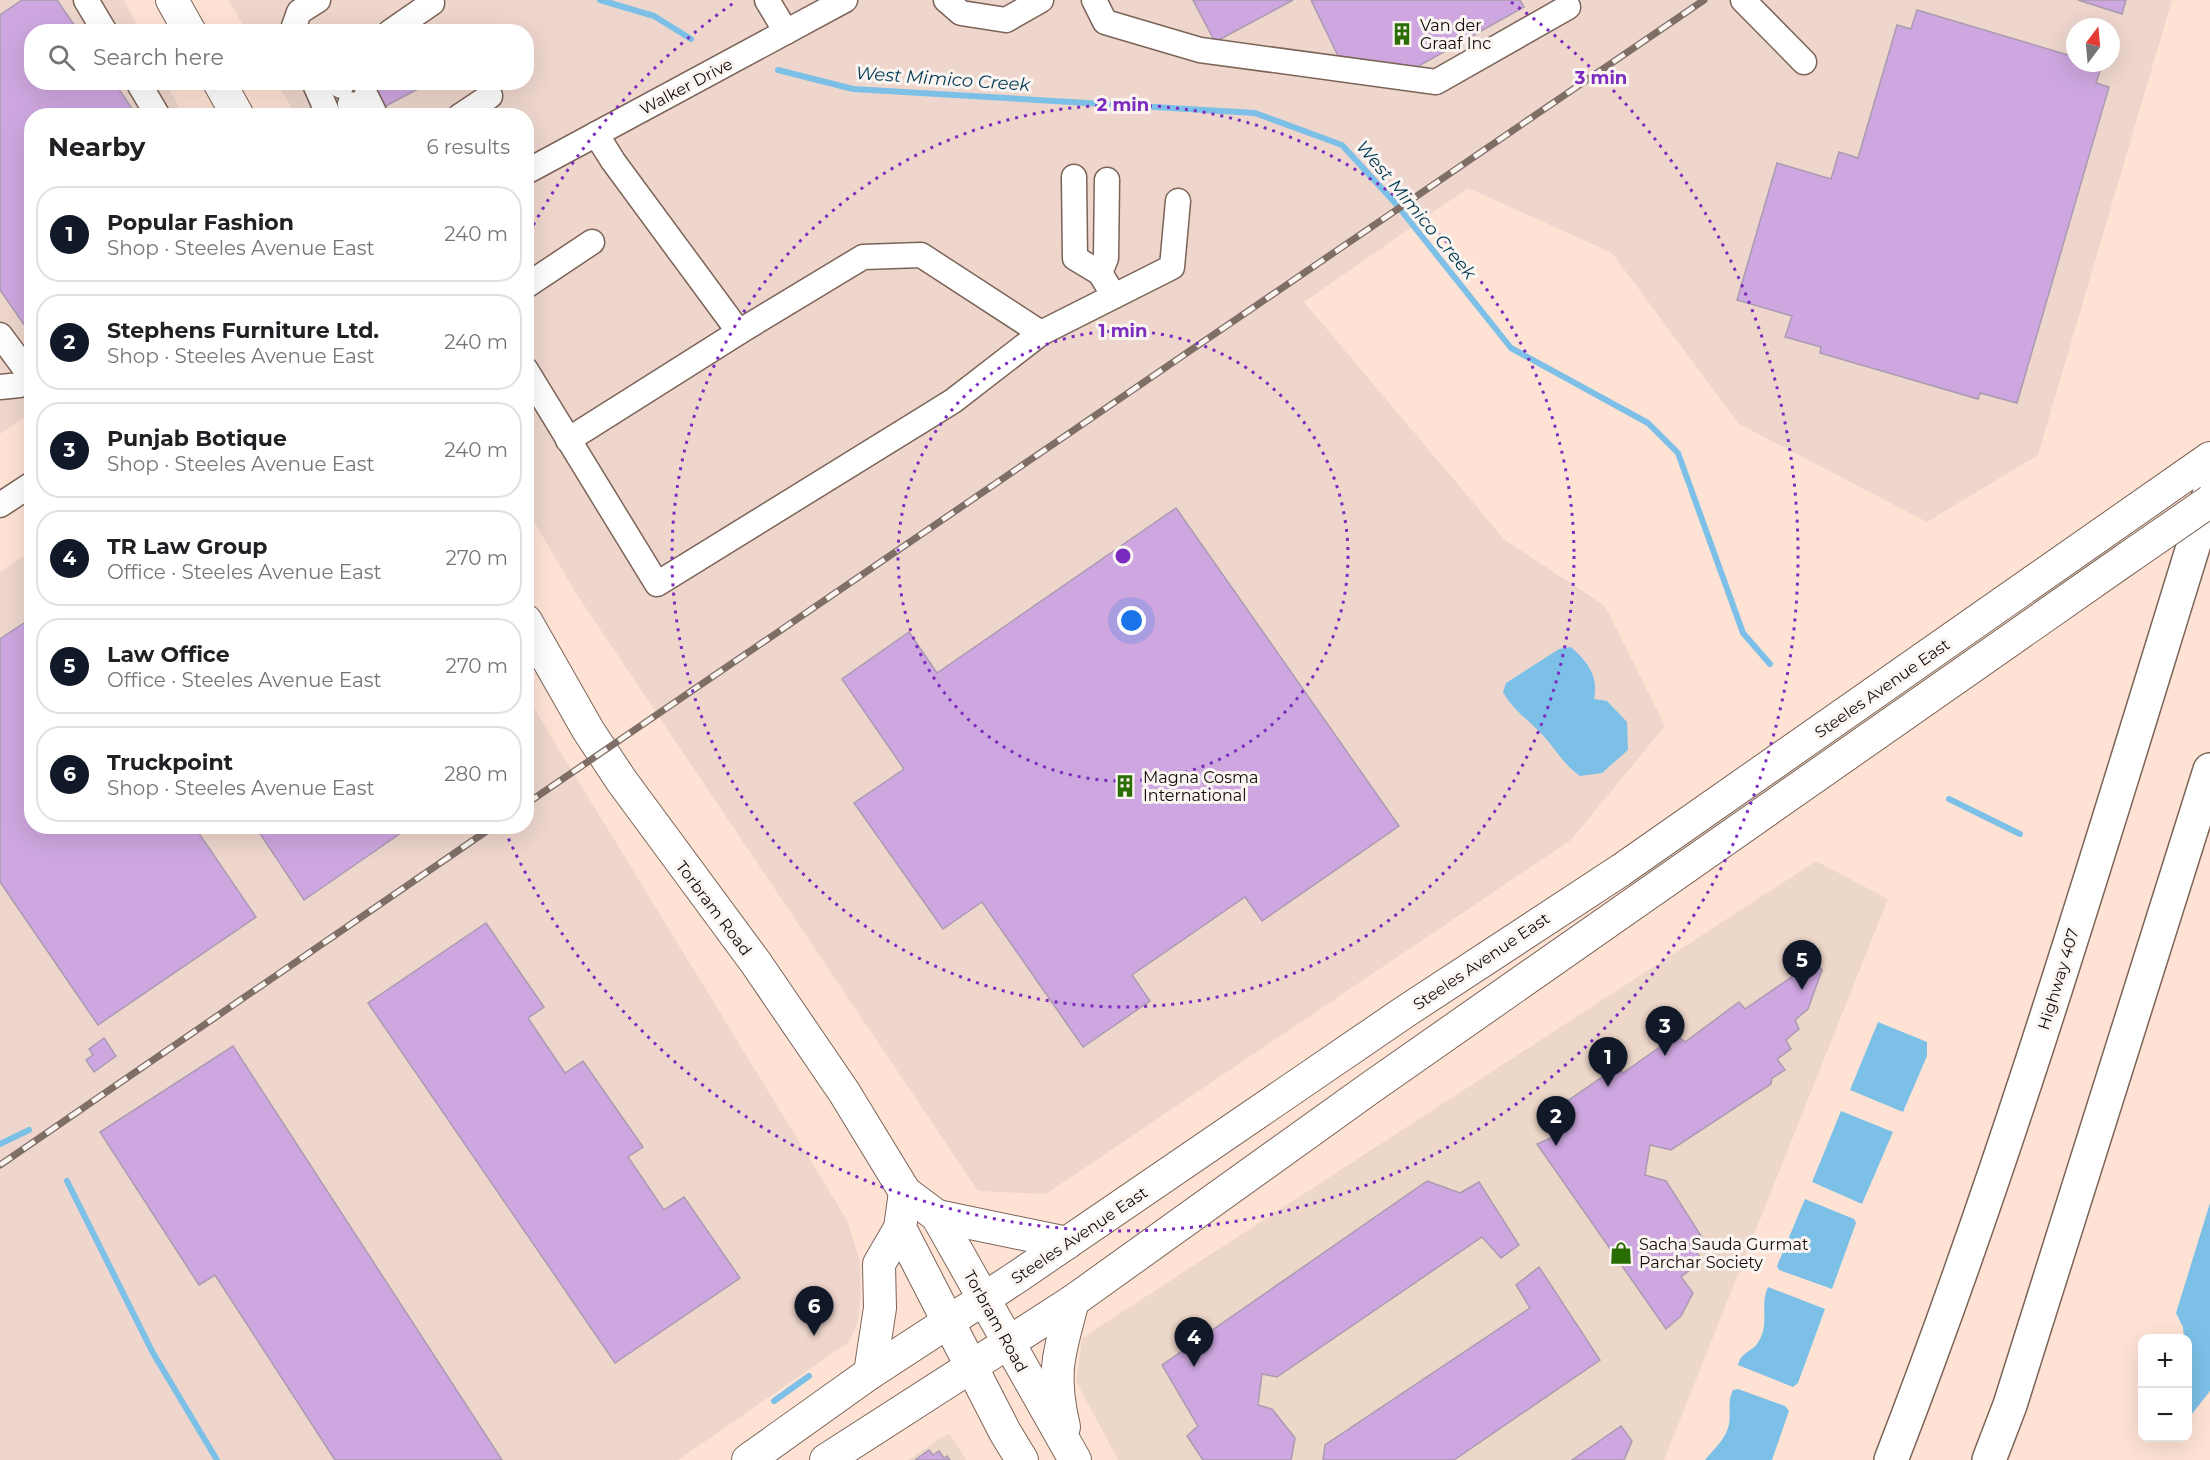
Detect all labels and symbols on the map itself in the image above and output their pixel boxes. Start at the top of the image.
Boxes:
place label: Van der Graaf Inc [1420,16,1491,53]
north arrow [2066,18,2120,72]
building icon: Van der Graaf Inc [1389,21,1415,47]
street label: Walker Drive [637,54,736,119]
water label: West Mimico Creek [855,62,1032,96]
text: 3 min [1574,67,1627,89]
text: 2 min [1097,94,1149,116]
water label: West Mimico Creek [1351,136,1481,285]
text: 1 min [1099,320,1147,342]
centre of rings [1113,546,1133,566]
your location [1117,606,1146,635]
street label: Steeles Avenue East [1811,634,1954,742]
place label: Magna Cosma International [1143,768,1258,805]
building icon: Magna Cosma International [1112,773,1138,799]
street label: Torbram Road [672,857,755,959]
street label: Steeles Avenue East [1410,908,1553,1014]
street label: Highway 407 [2034,926,2083,1032]
pin: 5 [1782,940,1822,990]
pin: 3 [1646,1006,1684,1056]
pin: 1 [1588,1038,1628,1087]
pin: 2 [1536,1096,1576,1146]
street label: Steeles Avenue East [1008,1182,1151,1288]
place label: Sacha Sauda Gurmat Parchar Society [1639,1235,1809,1272]
shop icon: Sacha Sauda Gurmat Parchar Society [1608,1240,1634,1266]
street label: Torbram Road [960,1267,1031,1376]
pin: 6 [794,1286,834,1336]
pin: 4 [1174,1318,1214,1367]

